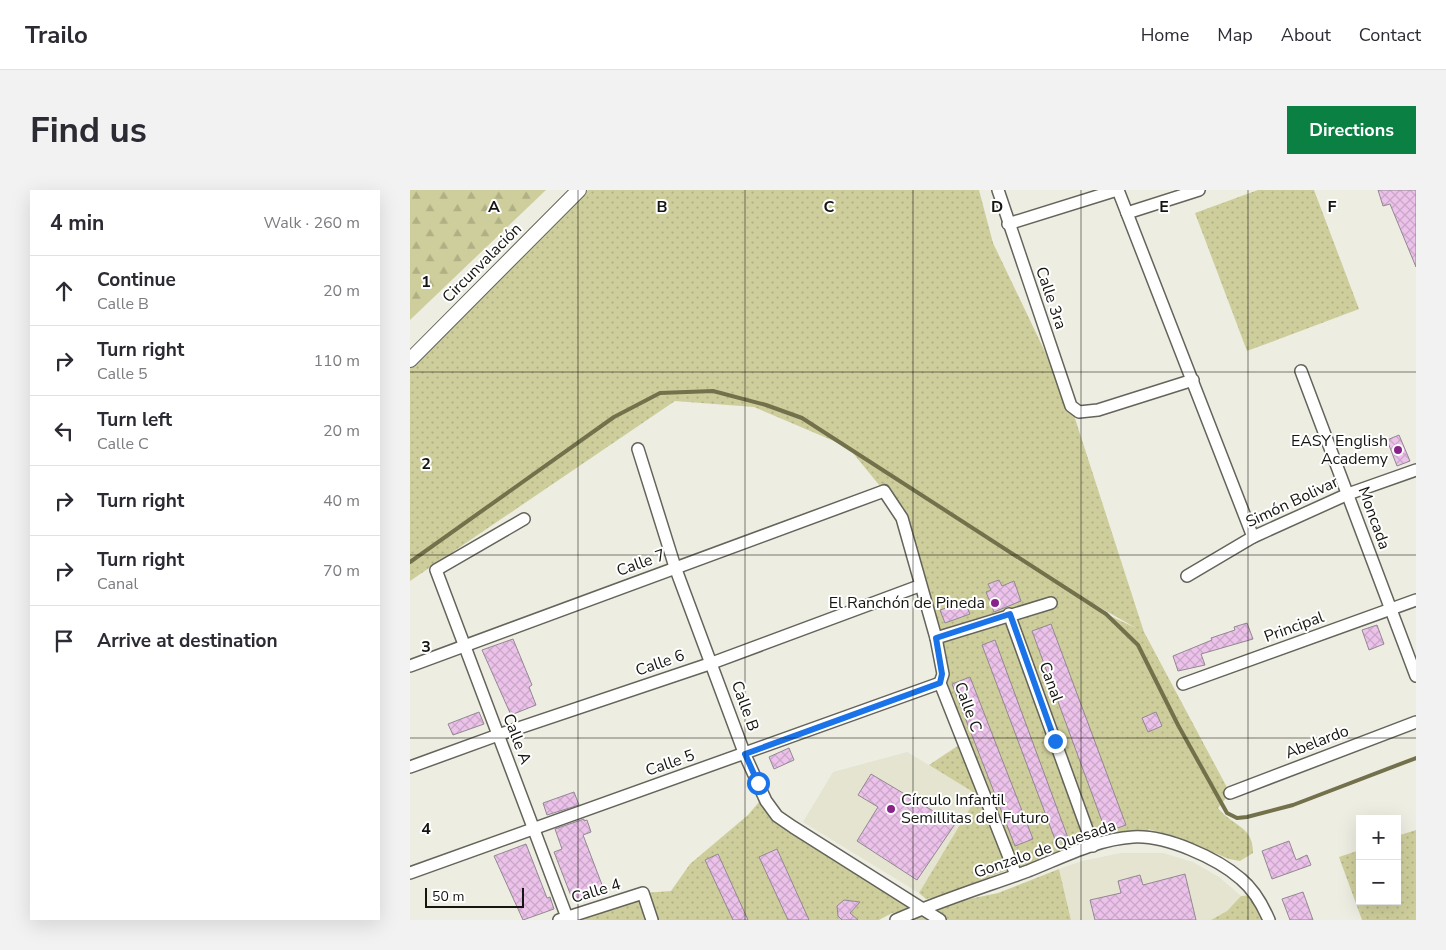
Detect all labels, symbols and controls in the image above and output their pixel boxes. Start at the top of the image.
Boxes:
text: Trailo [25,19,88,51]
text: Home [1141,23,1189,47]
text: Map [1217,23,1253,47]
text: About [1281,23,1331,47]
text: Contact [1359,23,1421,47]
button: Directions [1287,106,1416,154]
text: Find us [30,107,147,154]
text: A [488,196,500,218]
text: B [656,196,668,218]
text: C [824,196,835,218]
text: D [991,196,1003,218]
text: E [1159,196,1169,218]
text: F [1328,196,1337,218]
text: 4 min [50,209,104,237]
text: Walk · 260 m [264,212,360,234]
street label: Circunvalación [437,218,527,308]
street label: Calle 3ra [1030,264,1072,332]
text: Continue [97,267,176,293]
text: 1 [421,271,431,293]
icon: ahead [50,277,78,305]
text: 20 m [323,280,360,302]
text: Calle B [97,293,149,315]
text: Turn right [97,337,184,363]
icon: right [50,347,78,375]
text: 110 m [313,350,360,372]
text: Calle 5 [97,363,148,385]
text: Turn left [97,407,172,433]
icon: left [50,417,78,445]
text: 20 m [323,420,360,442]
place label: EASY English Academy [1291,430,1389,470]
text: Calle C [97,433,149,455]
marker: EASY English Academy [1392,444,1404,456]
text: 2 [421,453,431,475]
street label: Simón Bolivar [1242,471,1342,533]
street label: Moncada [1352,484,1396,552]
icon: right [50,487,78,515]
text: Turn right [97,488,184,514]
text: 40 m [323,490,360,512]
street label: Calle 7 [613,544,669,582]
text: Turn right [97,547,184,573]
icon: right [50,557,78,585]
text: 70 m [323,560,360,582]
text: Canal [97,573,138,595]
place label: El Ranchón de Pineda [829,592,985,614]
marker: El Ranchón de Pineda [989,597,1001,609]
street label: Principal [1261,606,1327,648]
icon: arrive [50,627,78,655]
text: Arrive at destination [97,628,278,654]
text: 3 [421,636,431,658]
street label: Calle 6 [632,644,688,682]
street label: Canal [1034,659,1068,705]
street label: Calle B [726,678,764,734]
street label: Calle C [949,679,987,735]
street label: Calle A [497,710,537,768]
street label: Abelardo [1282,720,1352,764]
route end [1044,730,1067,753]
street label: Calle 5 [642,744,698,782]
route start [747,772,770,795]
place label: Círculo Infantil Semillitas del Futuro [901,789,1049,829]
marker: Círculo Infantil Semillitas del Futuro [885,803,897,815]
street label: Gonzalo de Quesada [971,814,1119,884]
map controls [1356,815,1401,905]
button: + [1356,815,1401,860]
text: 4 [421,818,431,840]
button: − [1356,860,1401,905]
street label: Calle 4 [569,873,624,909]
scale bar [425,885,524,908]
text: 50 m [432,887,464,906]

